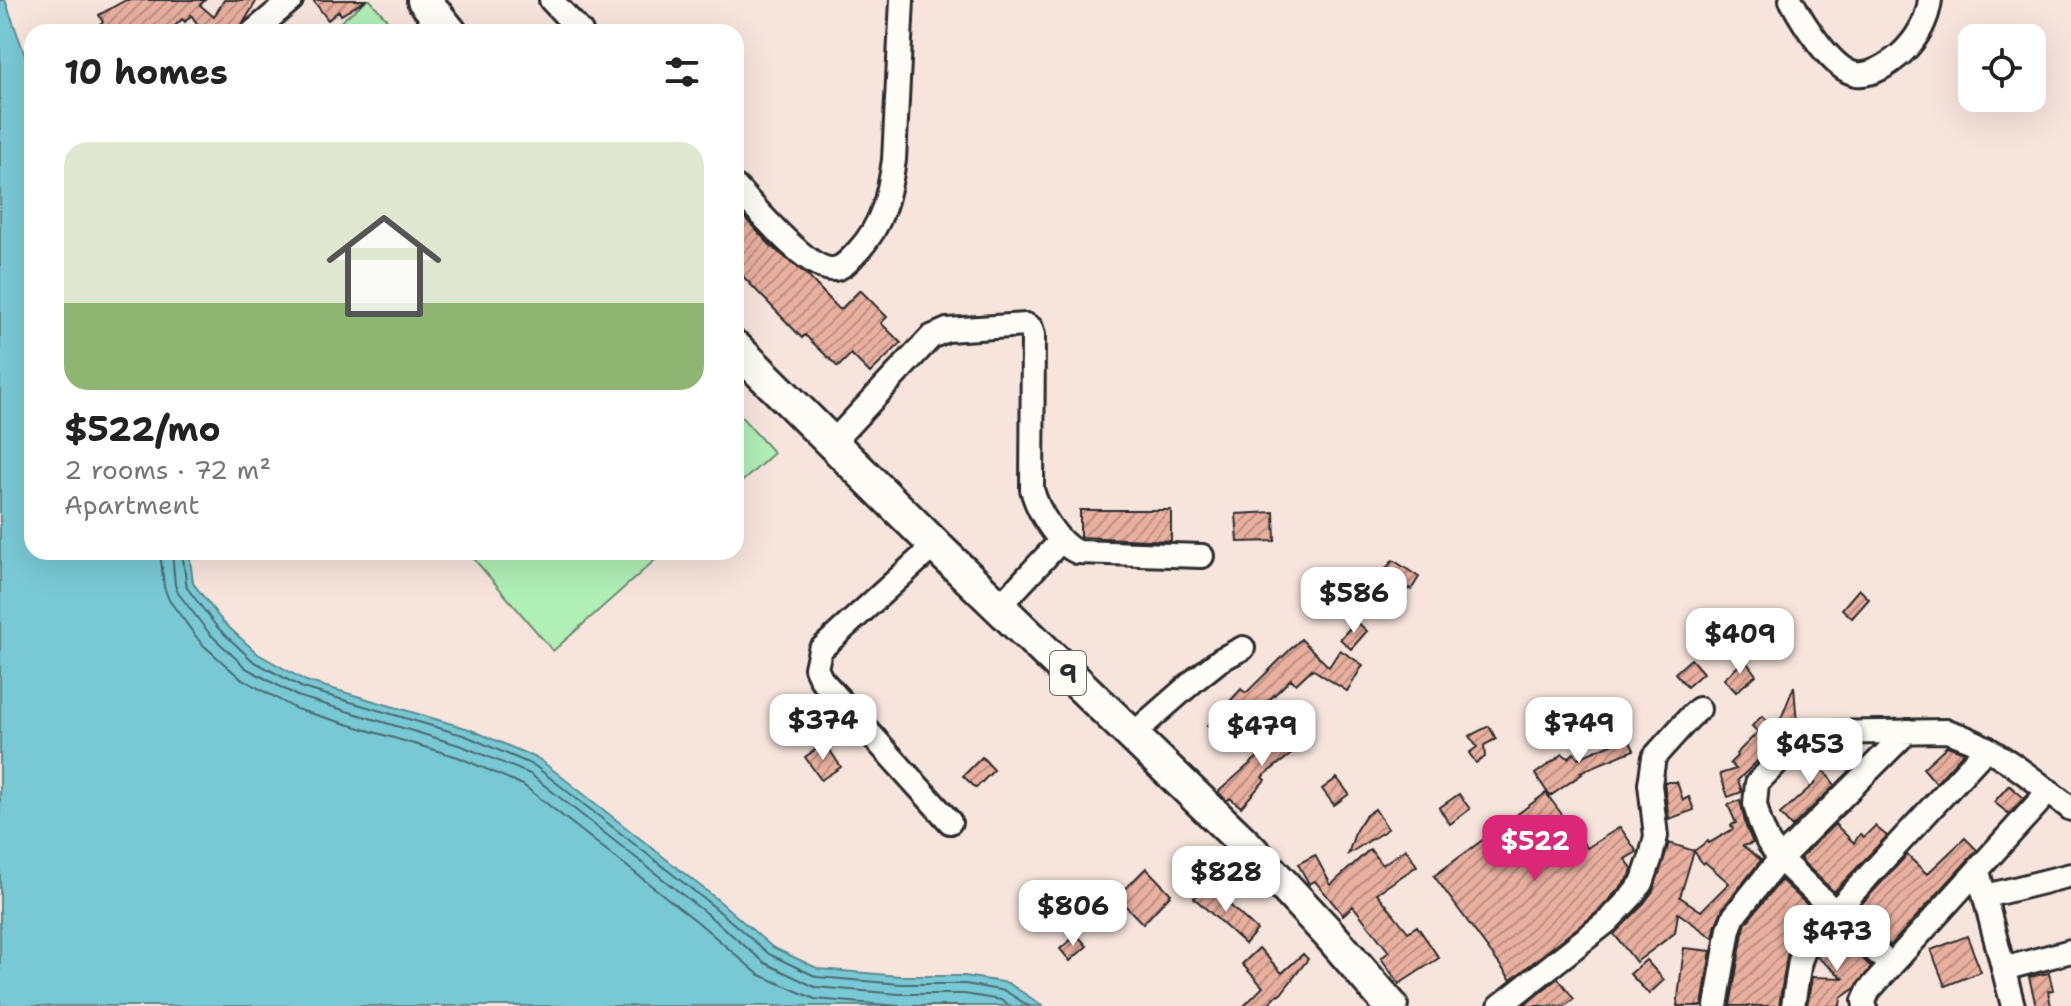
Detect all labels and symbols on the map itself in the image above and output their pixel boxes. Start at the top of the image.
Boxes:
pin: $586 [1307,567,1401,635]
pin: $409 [1693,608,1787,676]
road number: 9 [1050,651,1086,695]
pin: $374 [776,694,870,762]
pin: $749 [1532,697,1626,765]
pin: $479 [1215,700,1309,768]
pin: $453 [1763,718,1857,786]
pin: $522 [1488,815,1582,883]
pin: $828 [1179,846,1273,914]
pin: $806 [1026,880,1120,948]
pin: $473 [1790,905,1884,973]

